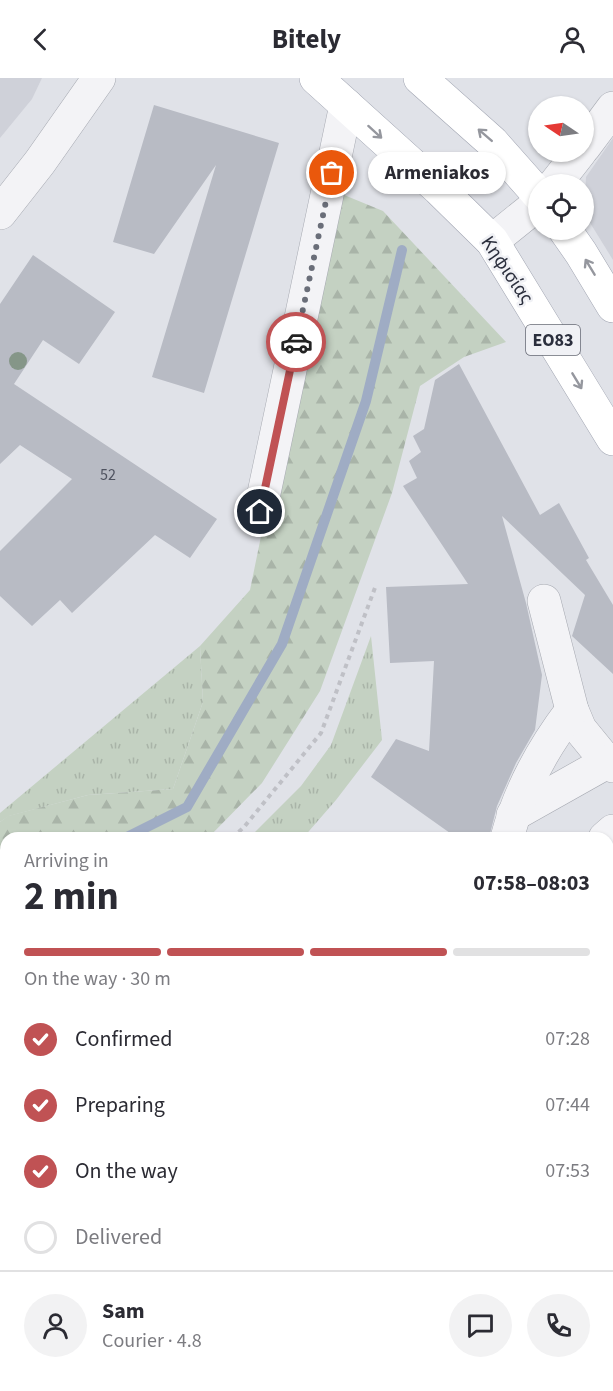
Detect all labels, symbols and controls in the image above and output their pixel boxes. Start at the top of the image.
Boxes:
text: Bitely [272,20,341,59]
icon: back [24,23,57,56]
icon: person [556,23,589,56]
north arrow [528,96,594,162]
map controls [528,96,594,240]
one-way arrow [367,125,382,139]
one-way arrow [478,128,493,142]
pin [306,147,357,198]
callout: Armeniakos [368,152,506,194]
icon: bag [315,156,348,189]
text: Armeniakos [385,159,489,187]
button: locate [528,174,594,240]
street label: Κηφισίας [474,230,540,310]
one-way arrow [583,259,595,276]
courier [266,312,326,372]
road number: ΕΟ83 [526,325,580,355]
icon: car [280,326,313,359]
one-way arrow [572,372,584,389]
house number: 52 [100,464,116,486]
pin [234,486,285,537]
icon: home [243,495,276,528]
text: Arriving in [24,847,109,875]
text: 07:58–08:03 [473,867,590,899]
text: 2 min [24,869,119,925]
text: On the way · 30 m [24,965,171,993]
icon: check [24,1023,57,1056]
text: Confirmed [75,1023,172,1055]
text: 07:28 [545,1025,590,1053]
icon: check [24,1089,57,1122]
text: Preparing [75,1089,165,1121]
text: 07:44 [545,1091,590,1119]
icon: check [24,1155,57,1188]
text: On the way [75,1155,178,1187]
text: 07:53 [545,1157,590,1185]
text: Delivered [75,1221,162,1253]
button: person [24,1294,87,1357]
button: chat [449,1294,512,1357]
button: phone [527,1294,590,1357]
text: Sam [102,1295,145,1327]
text: Courier · 4.8 [102,1327,202,1355]

